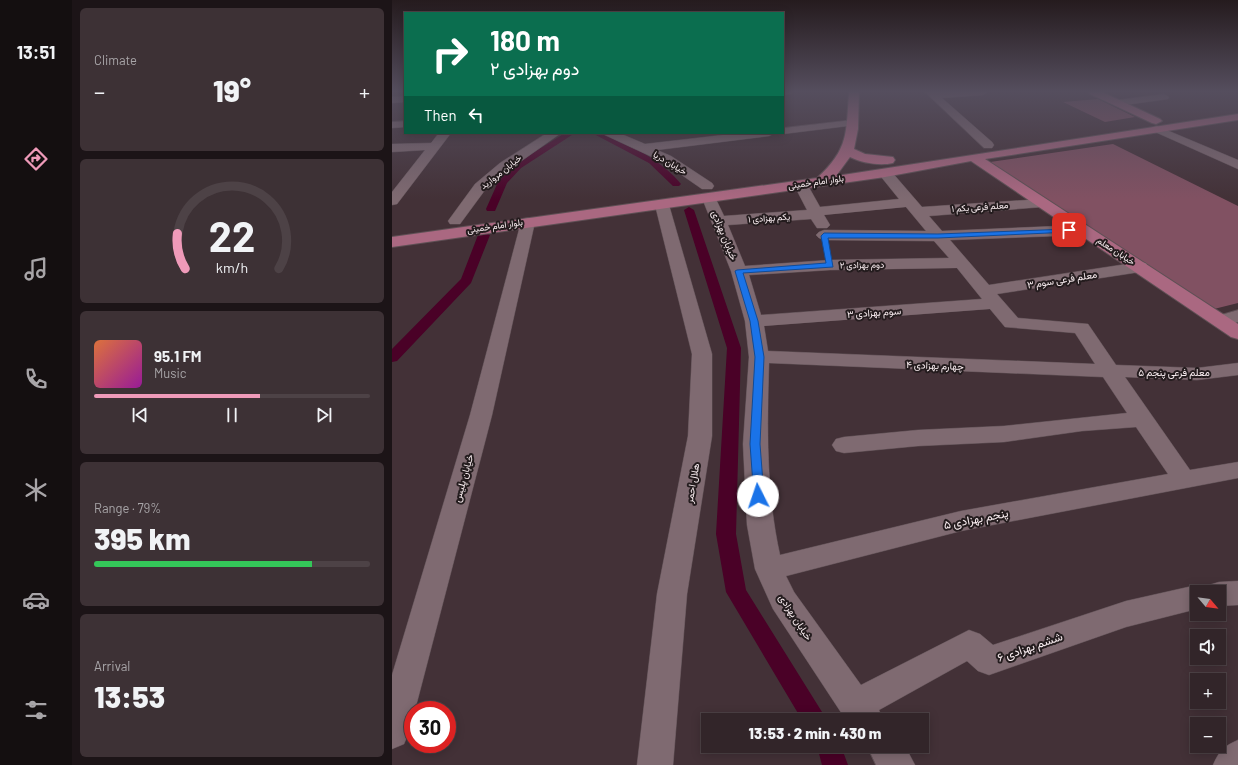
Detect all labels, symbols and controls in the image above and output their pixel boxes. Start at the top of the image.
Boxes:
text: 180 m [490,23,560,57]
icon: right [424,28,476,80]
text: 13:51 [17,41,55,63]
text: Climate [94,52,137,68]
text: دوم بهزادی ۲ [490,57,579,79]
text: 19° [213,72,251,108]
text: − [94,78,105,104]
text: + [359,78,370,104]
icon: left [465,104,487,126]
text: Then [424,106,457,124]
icon: directions [22,145,50,173]
street label: خیابان دریا [651,148,689,178]
street label: خیابان مروارید [478,152,524,192]
street label: بلوار امام خمینی [787,172,845,192]
street label: معلم فرعی یکم ۱ [951,199,1009,215]
street label: خیابان بهزادی [709,208,741,262]
text: 22 [209,210,255,260]
street label: یکم بهزادی ۱ [748,211,791,225]
pin [1052,213,1086,247]
street label: بلوار امام خمینی [466,216,524,236]
icon: arrive [1058,219,1080,241]
street label: خیابان معلم [1095,234,1137,268]
icon: music [22,255,50,283]
text: km/h [216,259,248,276]
street label: دوم بهزادی ۲ [840,259,884,271]
street label: معلم فرعی سوم ۳ [1026,268,1098,291]
street label: سوم بهزادی ۳ [847,304,902,321]
text: 95.1 FM [154,347,202,365]
street label: چهارم بهزادی ۴ [906,358,964,374]
icon: phone [22,365,50,393]
text: Music [154,365,187,381]
street label: معلم فرعی پنجم ۵ [1138,366,1210,380]
icon: previous [129,404,151,426]
icon: pause [221,404,243,426]
icon: next [313,404,335,426]
street label: خیابان پلیس [450,452,478,504]
street label: هلال احمر [682,462,702,505]
position arrow [737,475,779,517]
icon: climate [22,476,50,504]
text: Range · 79% [94,500,161,516]
street label: پنجم بهزادی ۵ [942,505,1010,533]
text: 395 km [94,520,190,556]
north arrow [1190,585,1226,621]
map controls [1190,585,1226,753]
icon: car [22,586,50,614]
street label: خیابان بهزادی [776,592,816,643]
street label: ششم بهزادی ۶ [995,628,1065,666]
button: sound [1190,629,1226,665]
text: Arrival [94,658,130,674]
button: + [1190,673,1226,709]
text: 13:53 [94,678,165,714]
icon: filters [22,696,50,724]
speed limit sign: 30 [404,701,456,753]
button: − [1190,717,1226,753]
text: 13:53 · 2 min · 430 m [749,724,881,742]

